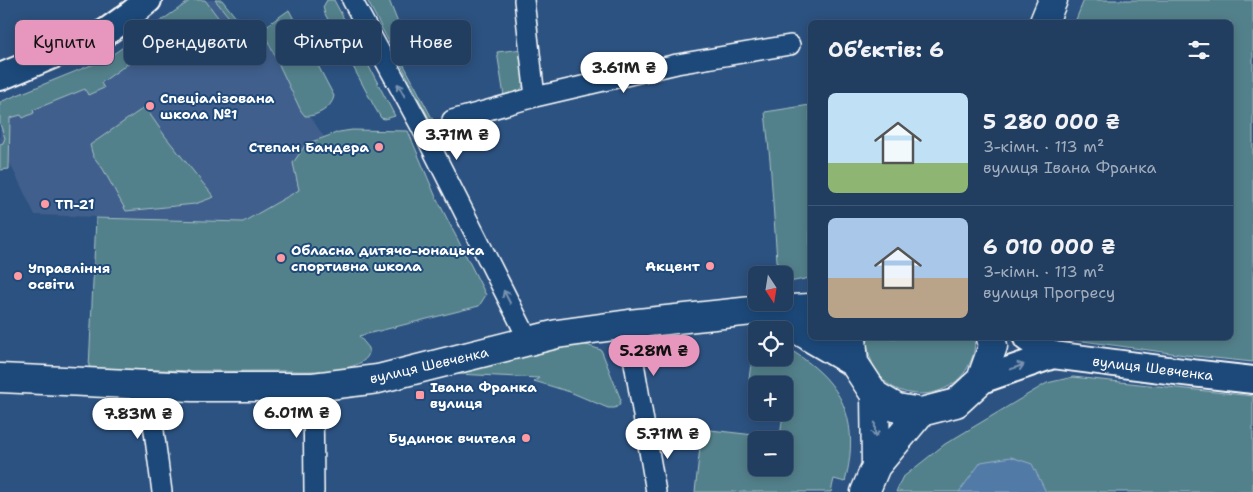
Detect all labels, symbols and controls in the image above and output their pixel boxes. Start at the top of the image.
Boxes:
chip: Купити [15,20,114,65]
chip: Орендувати [124,20,266,65]
chip: Фільтри [276,20,381,65]
chip: Нове [391,20,471,65]
text: Об’єктів: 6 [828,36,944,64]
icon: filters [1185,36,1213,64]
pin: 3.61M ₴ [578,52,670,94]
text: 3.61M ₴ [591,57,657,78]
one-way arrow [396,83,406,98]
place label: Спеціалізована школа №1 [160,89,275,123]
marker: Спеціалізована школа №1 [144,100,156,112]
text: 5 280 000 ₴ [983,108,1120,136]
icon: home [868,113,928,173]
pin: 3.71M ₴ [411,119,503,161]
text: 3.71M ₴ [425,124,489,145]
text: 3-кімн. · 113 m² [983,136,1104,157]
place label: Степан Бандера [249,138,369,156]
marker: Степан Бандера [373,141,385,153]
text: вулиця Івана Франка [983,157,1156,178]
place label: ТП-21 [55,195,94,213]
marker: ТП-21 [39,198,51,210]
text: 6 010 000 ₴ [983,233,1116,261]
icon: home [868,238,928,298]
place label: Обласна дитячо-юнацька спортивна школа [291,241,485,275]
marker: Обласна дитячо-юнацька спортивна школа [275,252,287,264]
place label: Акцент [645,257,701,275]
place label: Управління освіти [28,259,110,293]
marker: Акцент [704,260,716,272]
text: 3-кімн. · 113 m² [983,261,1104,282]
north arrow [748,266,792,311]
map controls [748,266,793,476]
marker: Управління освіти [12,270,24,282]
text: вулиця Прогресу [983,282,1115,303]
one-way arrow [502,290,512,305]
button: locate [748,321,793,366]
pin: 5.28M ₴ [608,334,700,377]
text: 5.28M ₴ [620,340,688,361]
street label: вулиця Шевченка [368,343,490,387]
street label: вулиця Шевченка [1092,352,1215,384]
one-way arrow [1009,362,1024,371]
button: + [748,376,793,421]
place label: Івана Франка вулиця [430,378,537,412]
marker: Івана Франка вулиця [414,389,426,401]
pin: 6.01M ₴ [251,396,343,439]
pin: 7.83M ₴ [92,398,184,440]
text: 6.01M ₴ [264,402,330,423]
text: 7.83M ₴ [103,403,173,424]
pin: 5.71M ₴ [622,418,714,460]
one-way arrow [870,422,880,438]
text: 5.71M ₴ [637,423,699,444]
place label: Будинок вчителя [389,429,516,447]
button: − [748,431,793,476]
marker: Будинок вчителя [520,432,532,444]

